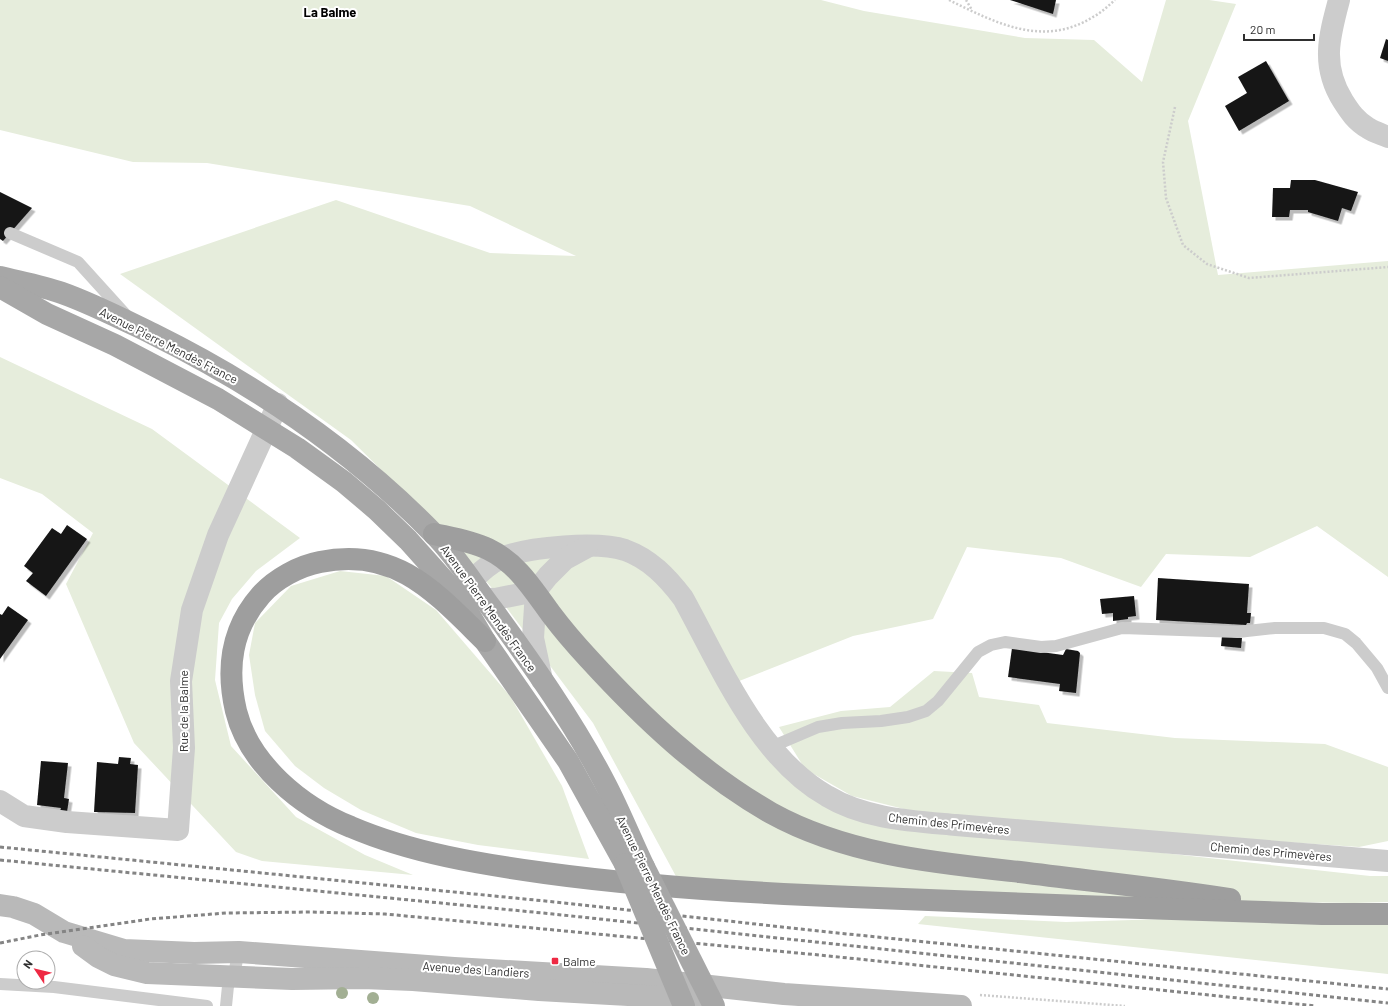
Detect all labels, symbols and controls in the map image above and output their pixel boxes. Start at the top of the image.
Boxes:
district label: La Balme [304,4,356,20]
scale bar [1244,16,1314,42]
text: 20 m [1250,22,1276,36]
street label: Avenue Pierre Mendès France [98,304,240,386]
street label: Avenue Pierre Mendès France [438,542,540,674]
street label: Rue de la Balme [176,670,190,752]
street label: Chemin des Primevères [888,810,1011,836]
street label: Avenue Pierre Mendès France [614,813,694,957]
street label: Chemin des Primevères [1210,839,1333,863]
north arrow [16,950,56,990]
place label: Balme [563,954,596,968]
marker: Balme [550,956,560,966]
text: N [20,957,35,971]
street label: Avenue des Landiers [422,958,530,980]

